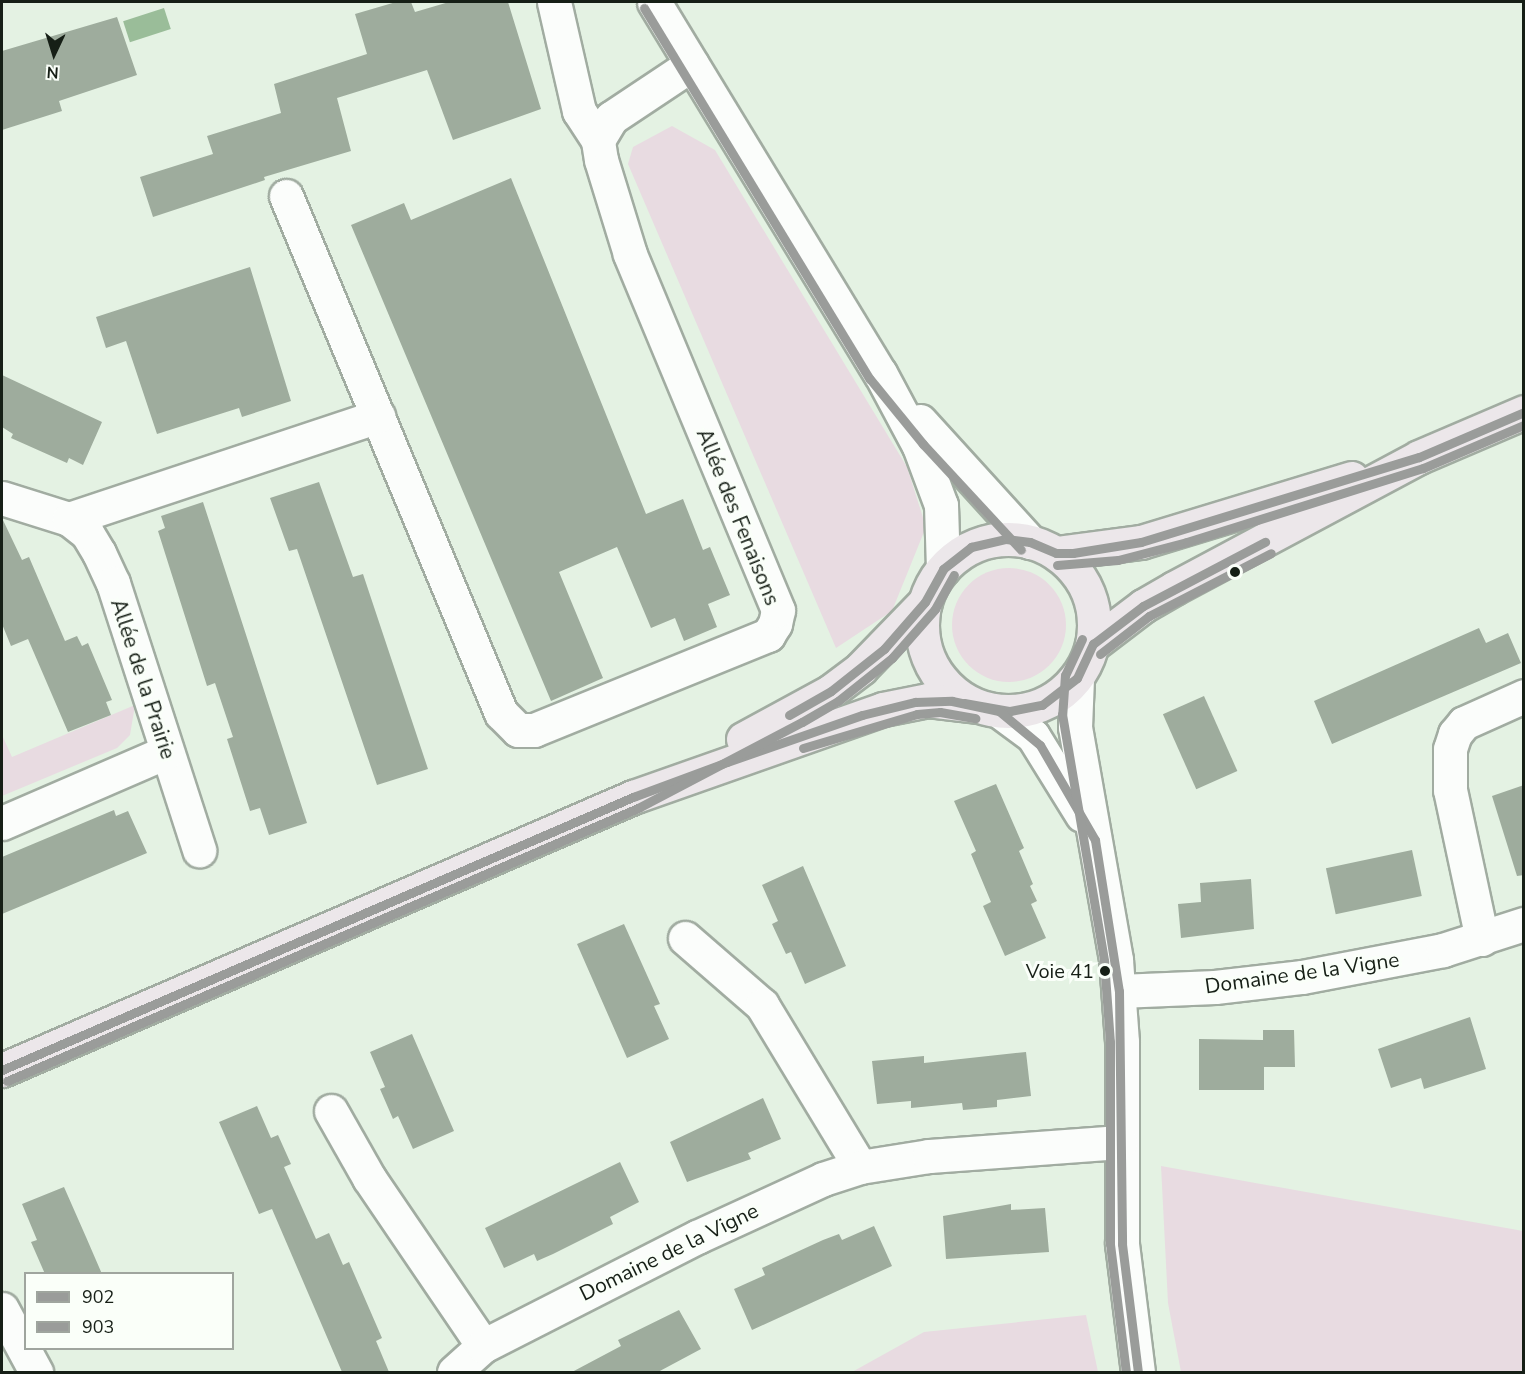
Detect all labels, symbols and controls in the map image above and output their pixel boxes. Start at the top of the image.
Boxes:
north arrow [24,24,84,84]
text: N [46,61,59,83]
street label: Allée des Fenaisons [691,425,785,609]
unlabelled marker [1229,566,1241,578]
street label: Allée de la Prairie [105,596,181,762]
street label: Domaine de la Vigne [1203,947,1401,999]
place label: Voie 41 [1026,959,1094,983]
marker: Voie 41 [1099,965,1111,977]
street label: Domaine de la Vigne [575,1198,763,1306]
legend [24,1272,234,1350]
text: 902 [82,1285,114,1309]
text: 903 [82,1315,114,1339]

